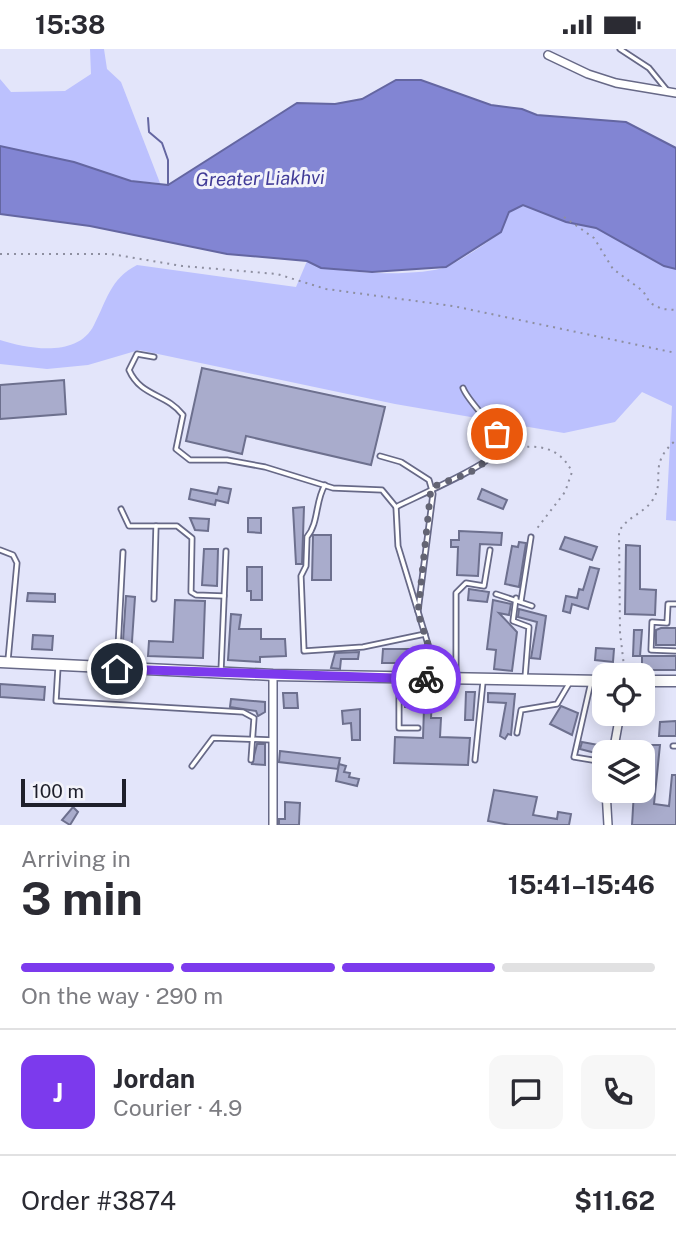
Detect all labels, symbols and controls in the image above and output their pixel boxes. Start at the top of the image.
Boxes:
text: 15:38 [35,9,105,40]
water label: Greater Liakhvi [195,166,325,190]
pin [467,404,527,464]
icon: bag [478,415,516,453]
pin [87,639,147,699]
courier [391,644,461,714]
icon: home [98,650,136,688]
icon: bike [407,660,445,698]
map controls [592,663,655,803]
button: locate [592,663,655,726]
button: layers [592,740,655,803]
scale bar [21,776,126,808]
text: 100 m [32,780,84,802]
text: Arriving in [21,845,131,872]
text: 15:41–15:46 [508,869,655,900]
text: 3 min [21,871,143,925]
text: On the way · 290 m [21,982,223,1009]
button: chat [489,1055,563,1129]
button: phone [581,1055,655,1129]
text: Jordan [113,1063,195,1094]
text: J [53,1077,63,1108]
text: Courier · 4.9 [113,1094,242,1121]
text: Order #3874 [21,1185,176,1216]
text: $11.62 [574,1185,655,1216]

